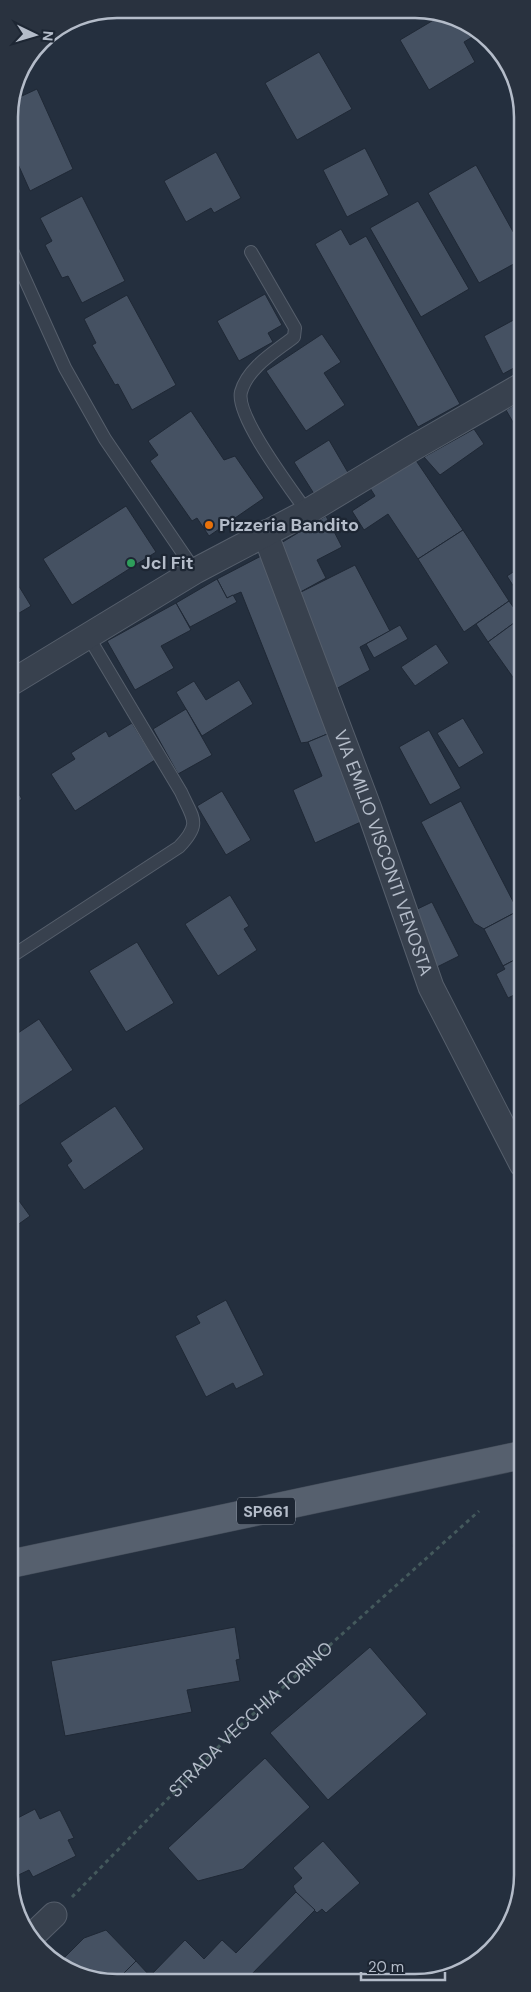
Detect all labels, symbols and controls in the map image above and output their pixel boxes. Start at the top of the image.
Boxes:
north arrow [10,10,60,60]
text: N [39,30,57,42]
place label: Pizzeria Bandito [219,513,359,537]
marker: Pizzeria Bandito [203,519,215,531]
place label: Jcl Fit [141,551,193,575]
marker: Jcl Fit [125,557,137,569]
street label: VIA EMILIO VISCONTI VENOSTA [328,726,438,979]
road number: SP661 [237,1498,295,1524]
street label: STRADA VECCHIA TORINO [164,1636,338,1803]
scale bar [361,1950,445,1982]
text: 20 m [368,1957,404,1977]

